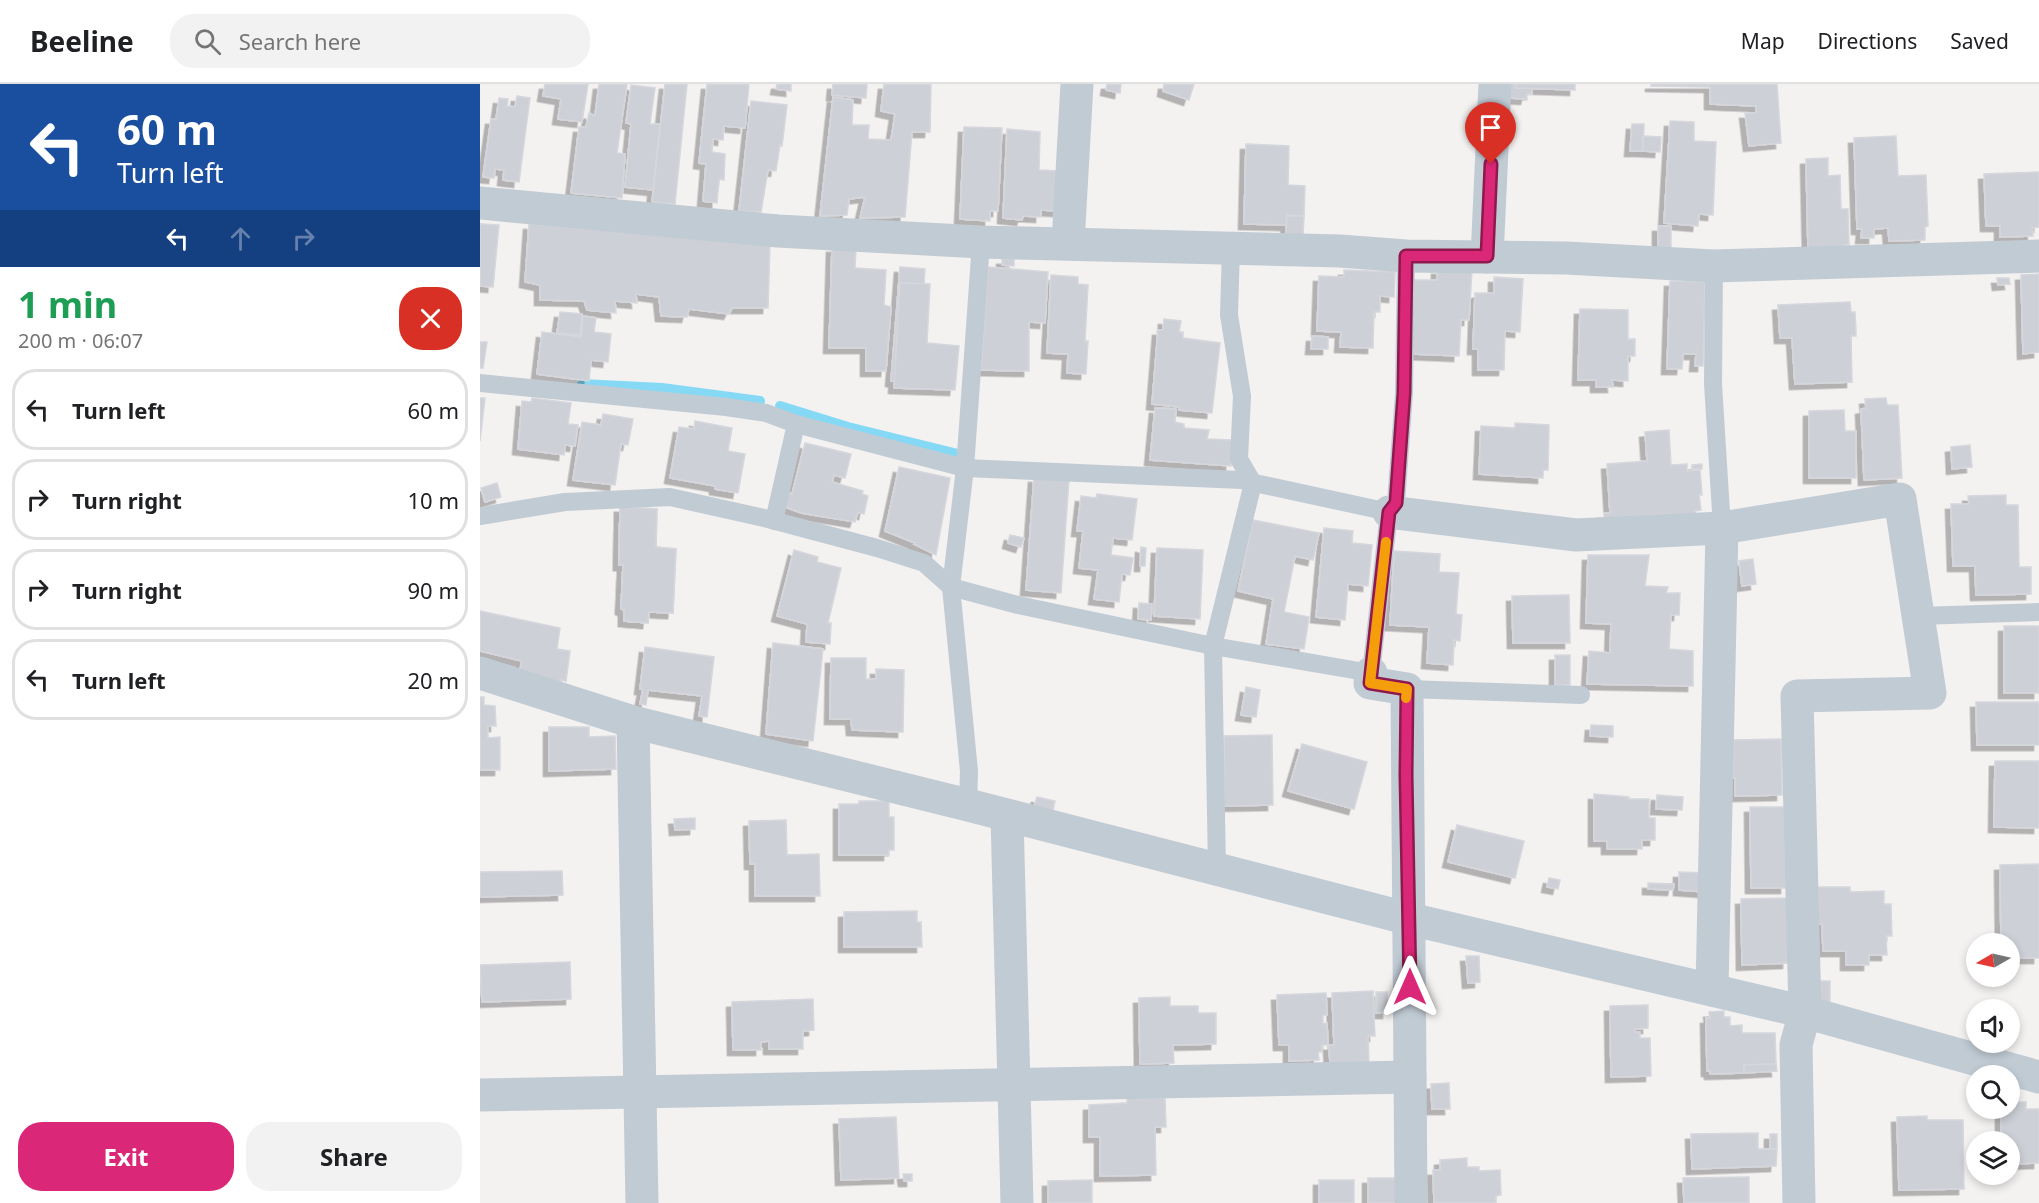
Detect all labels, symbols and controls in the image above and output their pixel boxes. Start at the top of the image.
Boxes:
search box [170,14,590,68]
text: Beeline [30,22,134,60]
icon: search [191,25,224,58]
text: Search here [239,26,361,56]
text: Map [1741,27,1785,55]
text: Directions [1818,27,1917,55]
text: Saved [1950,27,2009,55]
text: 60 m [117,100,217,157]
pin [1465,102,1516,164]
icon: left [18,108,96,186]
icon: arrive [1474,111,1507,144]
text: Turn left [117,154,223,191]
icon: left [161,222,194,255]
icon: ahead [224,222,257,255]
icon: right [287,222,320,255]
text: 1 min [18,280,117,329]
button: close [399,287,462,350]
text: 200 m · 06:07 [18,327,143,354]
icon: left [21,393,54,426]
text: Turn left [72,395,166,425]
text: 60 m [408,395,459,425]
icon: right [21,483,54,516]
text: Turn right [72,485,182,515]
text: 10 m [408,485,459,515]
icon: right [21,573,54,606]
text: Turn right [72,575,182,605]
text: 90 m [408,575,459,605]
icon: left [21,663,54,696]
text: Turn left [72,665,166,695]
text: 20 m [408,665,459,695]
north arrow [1966,933,2020,987]
map controls [1966,933,2020,1185]
position arrow [1378,955,1442,1019]
button: sound [1966,999,2020,1053]
button: search [1966,1065,2020,1119]
button: Exit [18,1122,234,1191]
button: Share [246,1122,462,1191]
button: layers [1966,1131,2020,1185]

